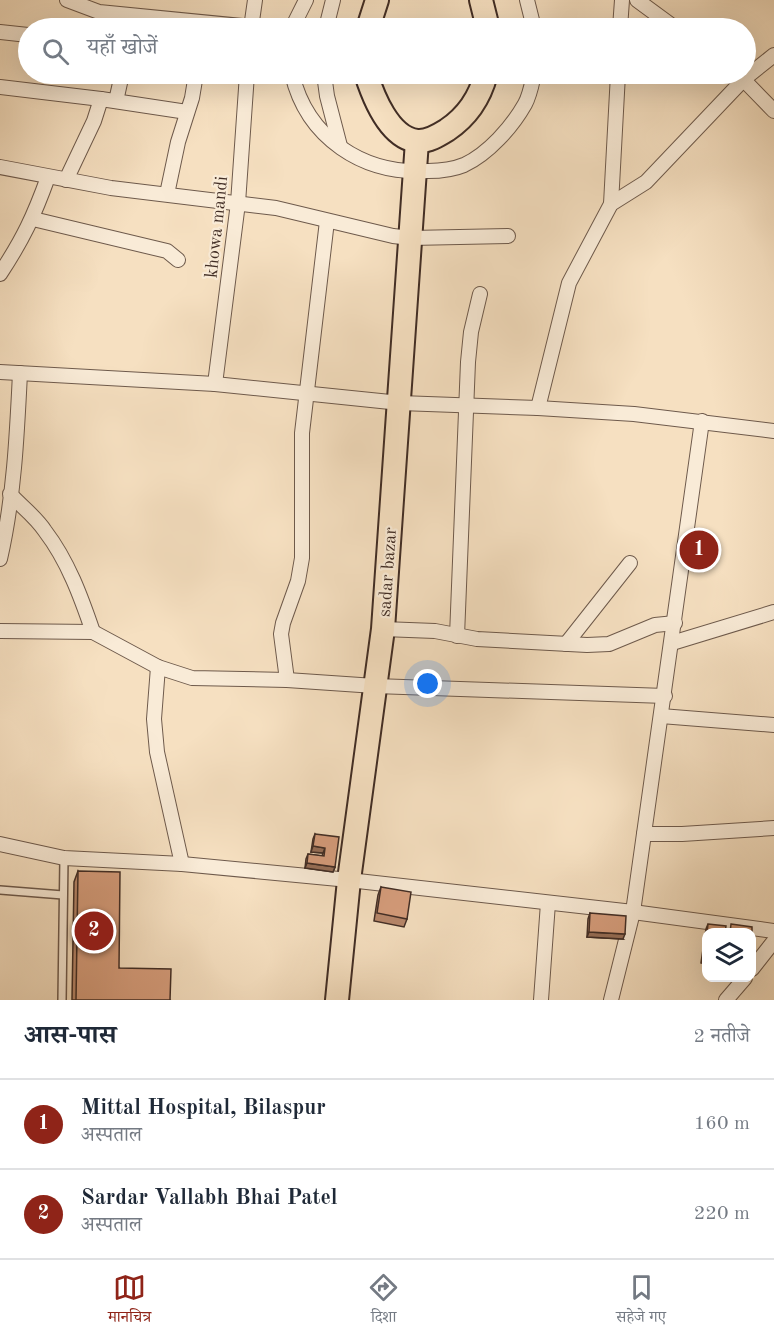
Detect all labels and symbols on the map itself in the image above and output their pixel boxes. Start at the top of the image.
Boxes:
street label: khowa mandi [203,175,231,279]
street label: sadar bazar [376,526,400,617]
pin: 1 [680,528,718,572]
your location [413,669,442,698]
pin: 2 [74,908,113,954]

